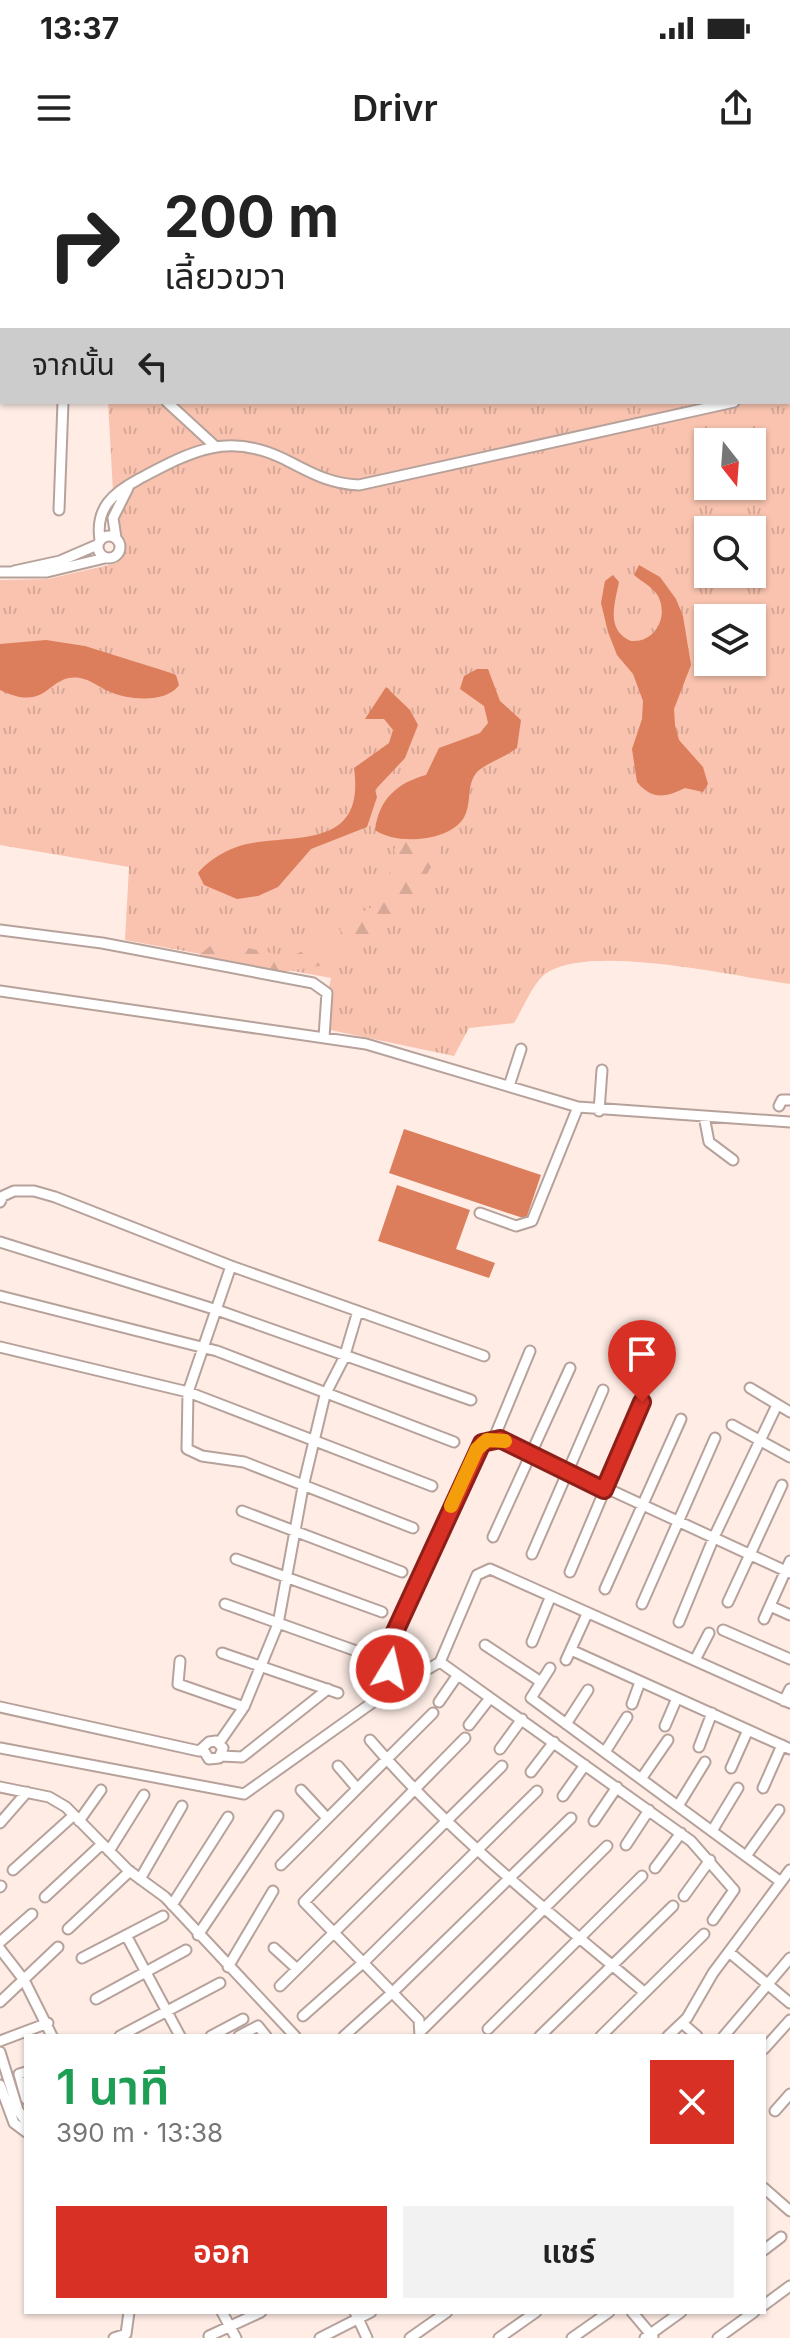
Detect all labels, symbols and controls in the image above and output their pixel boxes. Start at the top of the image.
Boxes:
text: 13:37 [40,10,119,46]
icon: menu [32,86,76,130]
text: Drivr [352,86,438,130]
icon: share [714,86,758,130]
text: 200 m [164,183,339,251]
icon: right [32,192,136,296]
text: เลี้ยวขวา [164,254,286,298]
icon: left [131,344,175,388]
text: จากนั้น [32,346,115,382]
north arrow [694,428,766,500]
map controls [694,428,766,676]
button: search [694,516,766,588]
button: layers [694,604,766,676]
pin [608,1320,676,1402]
icon: arrive [620,1332,664,1376]
position arrow [348,1627,432,1711]
text: 1 นาที [56,2057,169,2116]
button: close [650,2060,734,2144]
text: 390 m · 13:38 [56,2117,223,2148]
button: ออก [56,2206,387,2298]
button: แชร์ [403,2206,734,2298]

